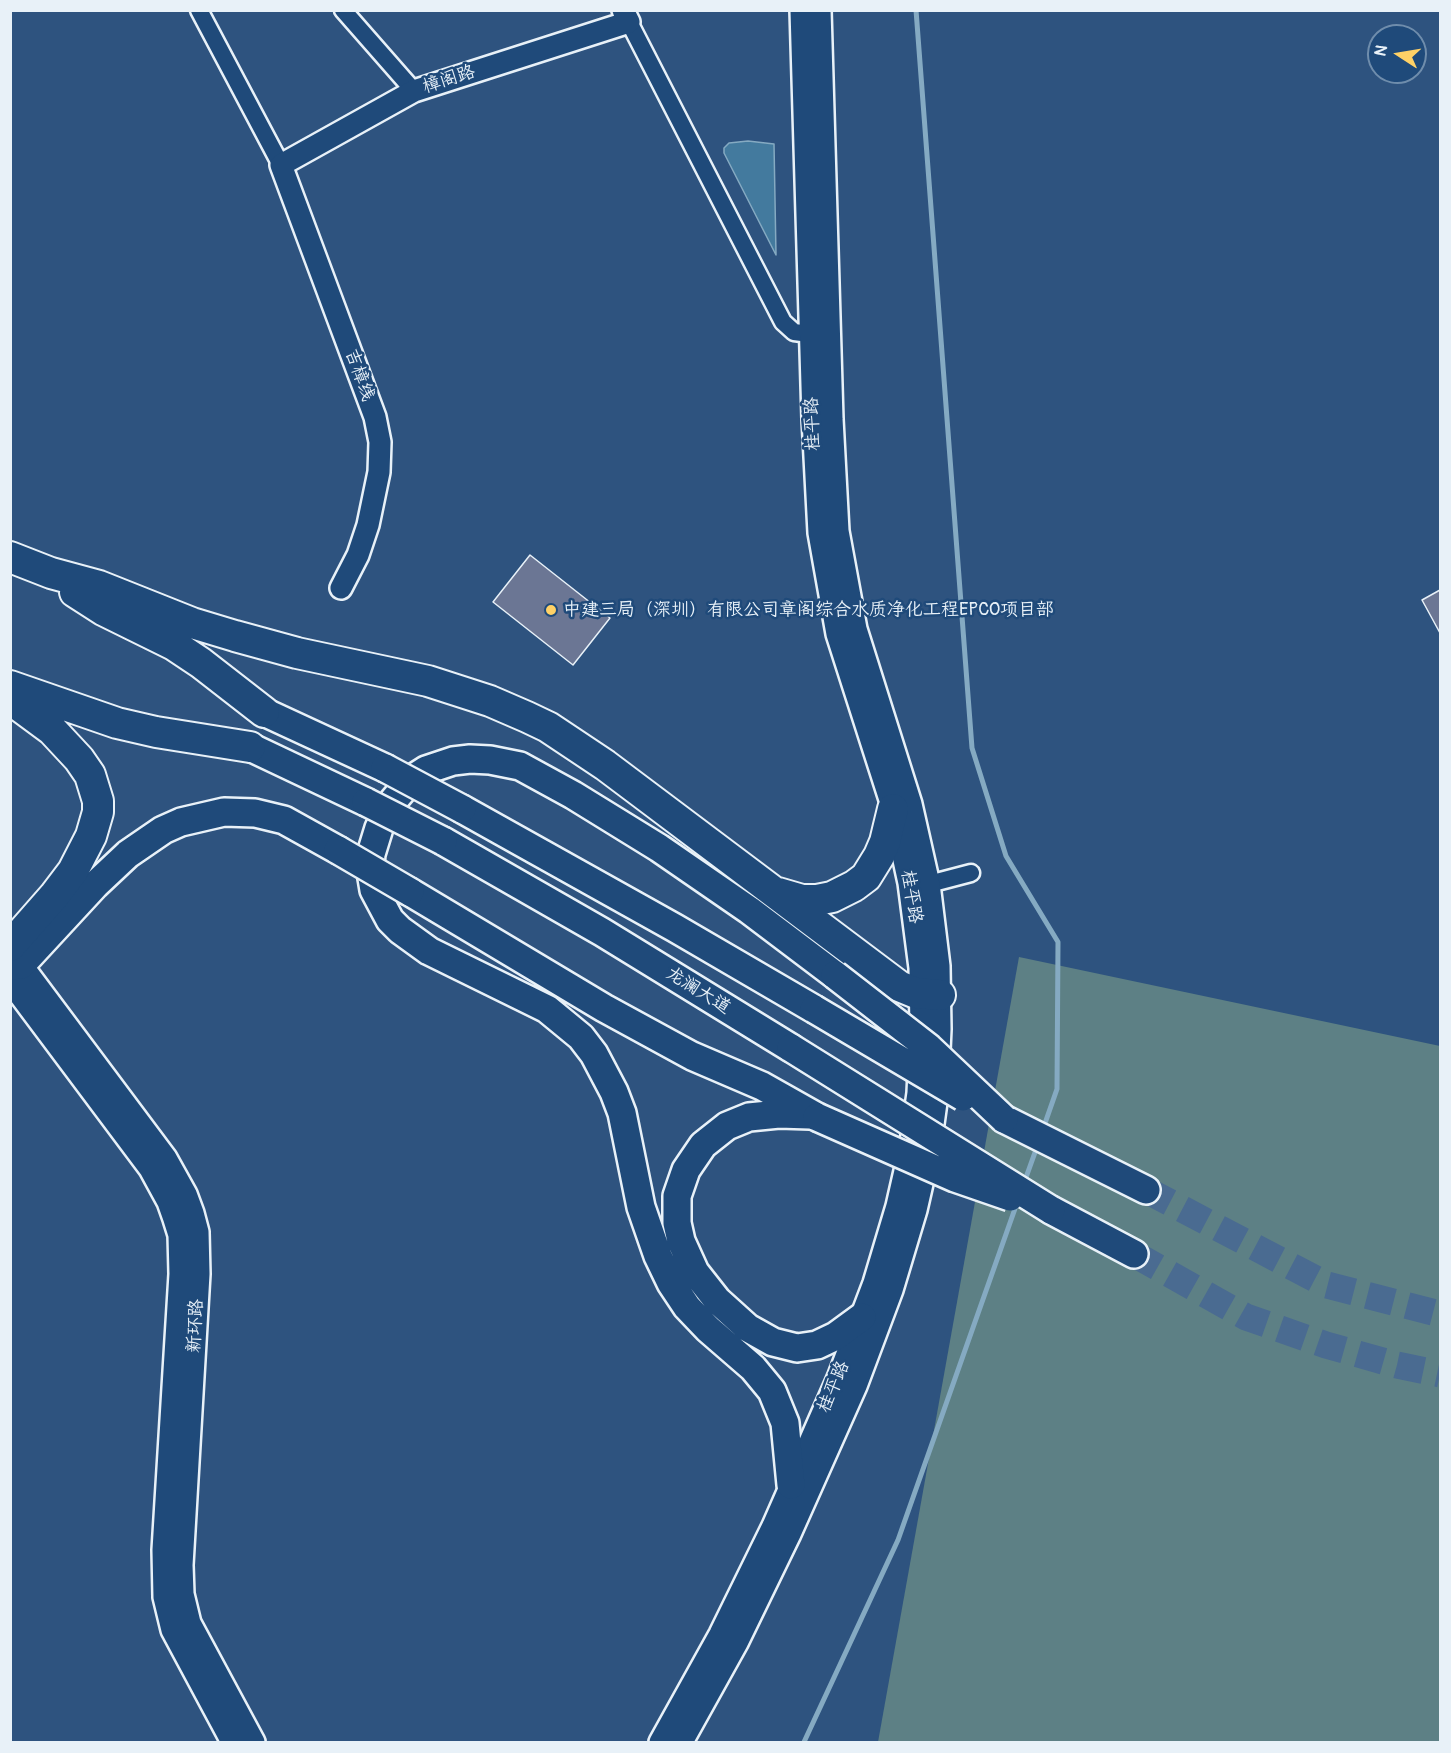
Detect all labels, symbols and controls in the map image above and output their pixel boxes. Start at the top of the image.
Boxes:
north arrow [1367,24,1427,84]
text: N [1370,43,1392,58]
street label: 樟阁路 [420,61,478,99]
street label: 吉樟线 [340,346,378,404]
street label: 桂平路 [801,397,825,451]
place label: 中建三局（深圳）有限公司章阁综合水质净化工程EPCO项目部 [563,599,1054,621]
marker: 中建三局（深圳）有限公司章阁综合水质净化工程EPCO项目部 [544,603,558,617]
street label: 桂平路 [896,869,926,925]
street label: 龙澜大道 [662,963,734,1019]
street label: 新环路 [184,1298,208,1354]
street label: 桂平路 [814,1358,854,1416]

